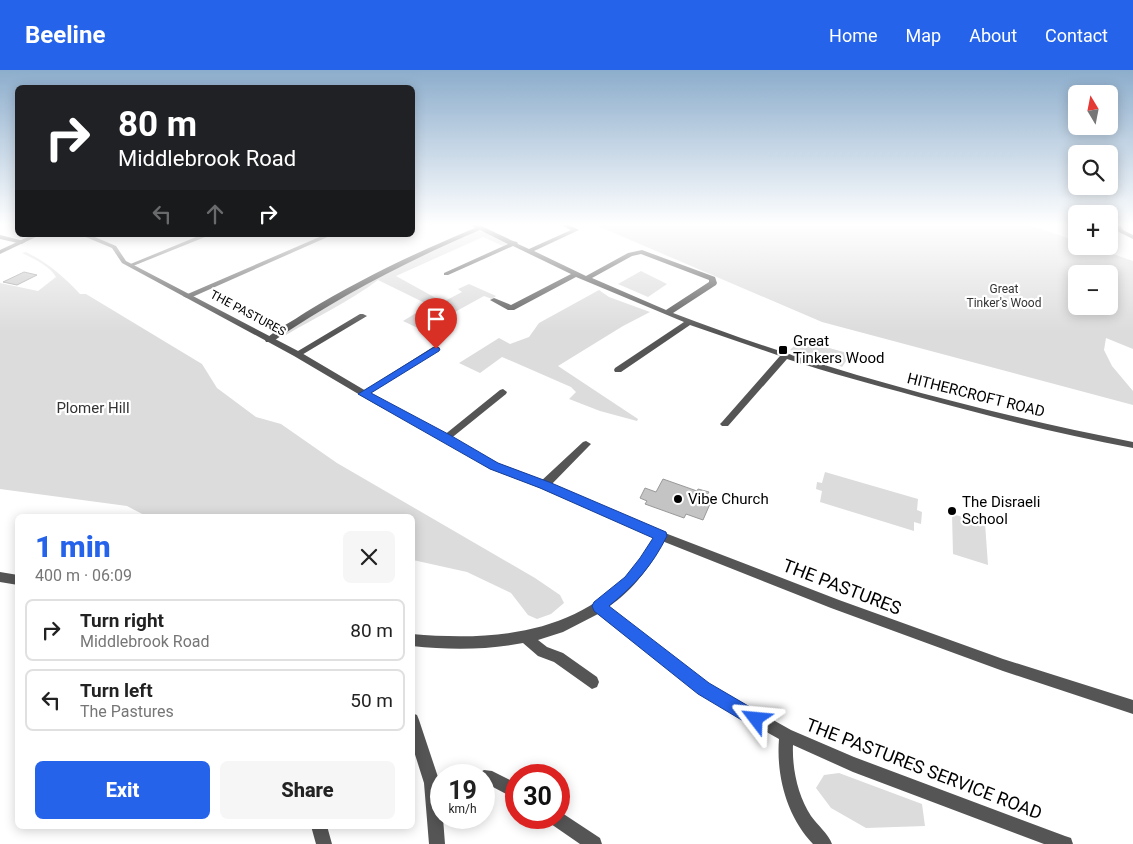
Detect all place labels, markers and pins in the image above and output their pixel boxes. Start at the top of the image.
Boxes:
pin [415,298,457,349]
place label: Great Tinkers Wood [793,332,885,367]
marker: Great Tinkers Wood [777,344,789,356]
place label: Vibe Church [688,490,769,508]
marker: Vibe Church [672,493,684,505]
place label: The Disraeli School [962,493,1040,528]
marker: The Disraeli School [946,505,958,517]

